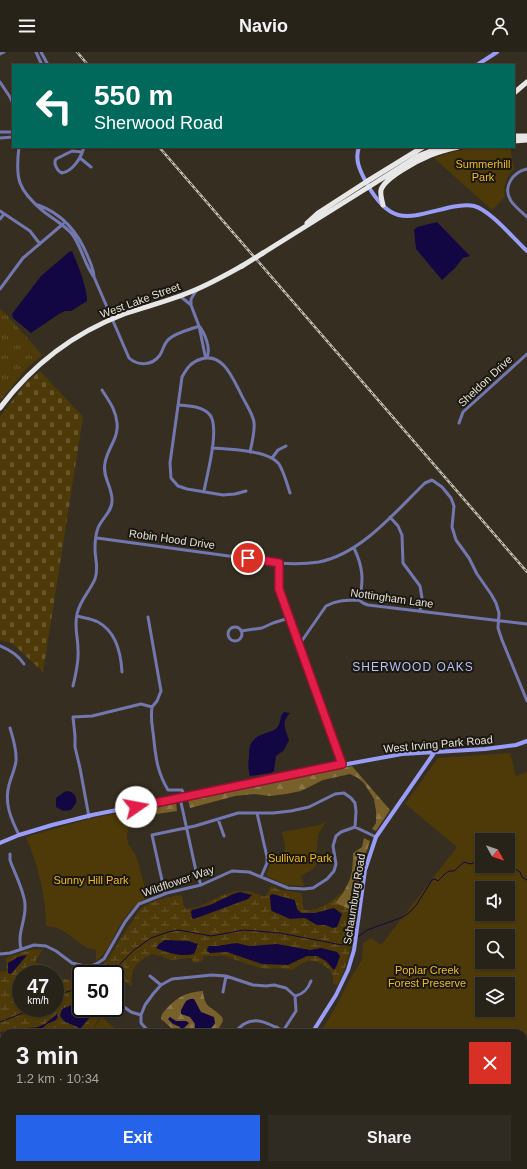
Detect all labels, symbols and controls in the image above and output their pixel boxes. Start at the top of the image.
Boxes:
icon: menu [16,15,38,37]
icon: person [489,15,511,37]
text: Navio [239,16,288,36]
icon: left [28,80,80,132]
text: 550 m [94,80,173,111]
text: Sherwood Road [94,113,223,133]
park label: Summerhill Park [455,158,511,183]
street label: West Lake Street [98,280,182,320]
street label: Sheldon Drive [456,353,514,409]
street label: Robin Hood Drive [128,527,216,551]
pin [231,541,265,575]
icon: arrive [237,547,259,569]
street label: Nottingham Lane [350,586,434,610]
district label: SHERWOOD OAKS [352,660,474,674]
street label: West Irving Park Road [383,733,493,755]
position arrow [115,786,157,828]
north arrow [475,833,515,873]
map controls [475,833,515,1017]
park label: Sullivan Park [268,852,333,864]
street label: Schaumburg Road [341,853,367,945]
street label: Wildflower Way [140,863,216,899]
park label: Sunny Hill Park [53,874,129,886]
button: sound [475,881,515,921]
button: search [475,929,515,969]
park label: Poplar Creek Forest Preserve [388,964,466,989]
speed limit sign: 50 [72,965,124,1017]
text: 47 [27,975,49,997]
button: layers [475,977,515,1017]
text: km/h [27,995,49,1006]
text: 3 min [16,1042,79,1069]
button: close [469,1042,511,1084]
text: 1.2 km · 10:34 [16,1071,99,1086]
button: Exit [16,1115,260,1161]
button: Share [268,1115,511,1161]

